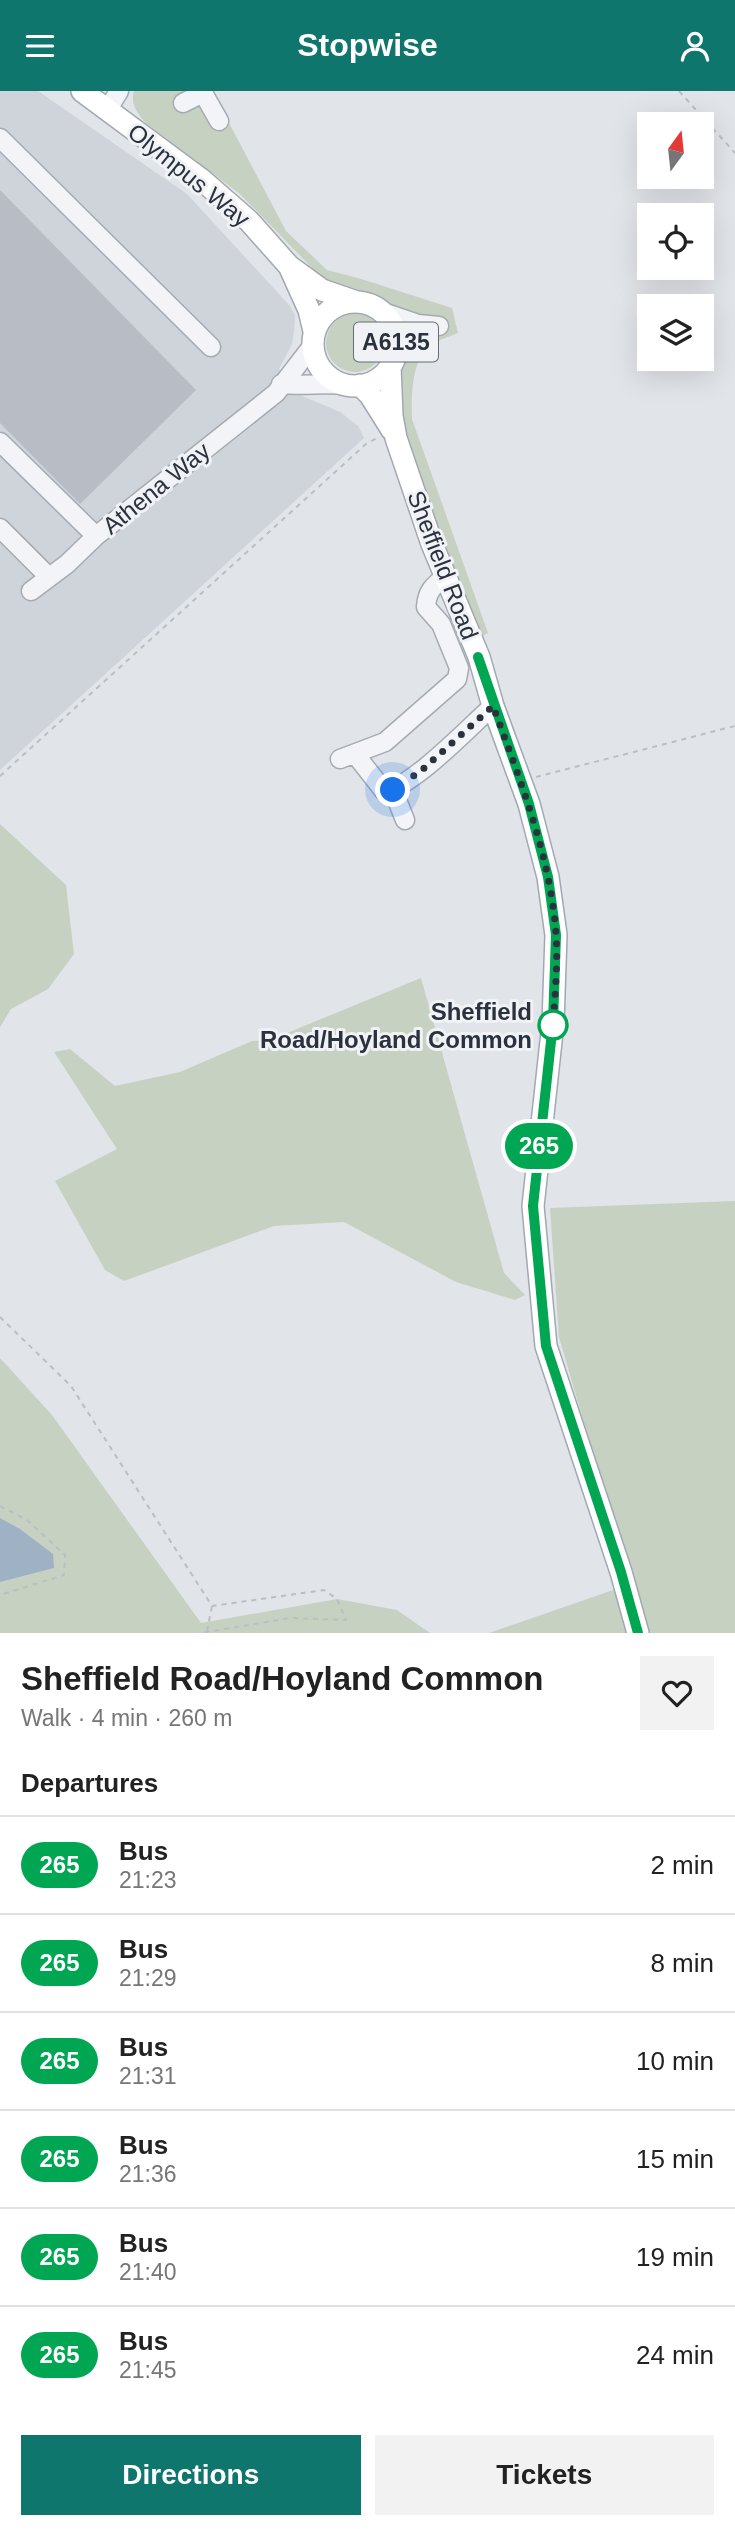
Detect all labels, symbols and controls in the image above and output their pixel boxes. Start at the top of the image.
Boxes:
icon: menu [21,27,59,65]
text: Stopwise [297,27,438,63]
icon: person [676,27,714,65]
north arrow [637,112,714,189]
map controls [637,112,714,371]
street label: Olympus Way [123,118,255,232]
button: locate [637,203,714,280]
button: layers [637,294,714,371]
road number: A6135 [354,323,438,361]
street label: Athena Way [97,437,215,539]
street label: Sheffield Road [402,487,484,643]
your location [375,772,410,807]
place label: Sheffield Road/Hoyland Common [260,998,532,1053]
marker: Sheffield Road/Hoyland Common [538,1010,568,1040]
line badge: 265 [499,1123,579,1169]
text: 265 [519,1132,559,1159]
button: heart [640,1656,714,1730]
text: Sheffield Road/Hoyland Common [21,1660,544,1697]
text: Walk · 4 min · 260 m [21,1705,232,1731]
text: Departures [21,1768,158,1798]
text: Bus [119,1836,168,1866]
text: 2 min [650,1850,714,1880]
text: 265 [39,1851,80,1878]
text: 21:23 [119,1867,177,1893]
text: Bus [119,1934,168,1964]
text: 8 min [650,1948,714,1978]
text: 265 [39,1949,80,1976]
text: 21:29 [119,1965,177,1991]
text: Bus [119,2032,168,2062]
text: 10 min [636,2046,714,2076]
text: 265 [39,2047,80,2074]
text: 21:31 [119,2063,177,2089]
text: Bus [119,2130,168,2160]
text: 15 min [636,2144,714,2174]
text: 265 [39,2145,80,2172]
text: 21:36 [119,2161,177,2187]
text: Bus [119,2228,168,2258]
text: 19 min [636,2242,714,2272]
text: 265 [39,2243,80,2270]
text: 21:40 [119,2259,177,2285]
text: Bus [119,2326,168,2356]
text: 24 min [636,2340,714,2370]
text: 265 [39,2341,80,2368]
text: 21:45 [119,2357,177,2383]
button: Directions [21,2435,361,2515]
button: Tickets [375,2435,714,2515]

